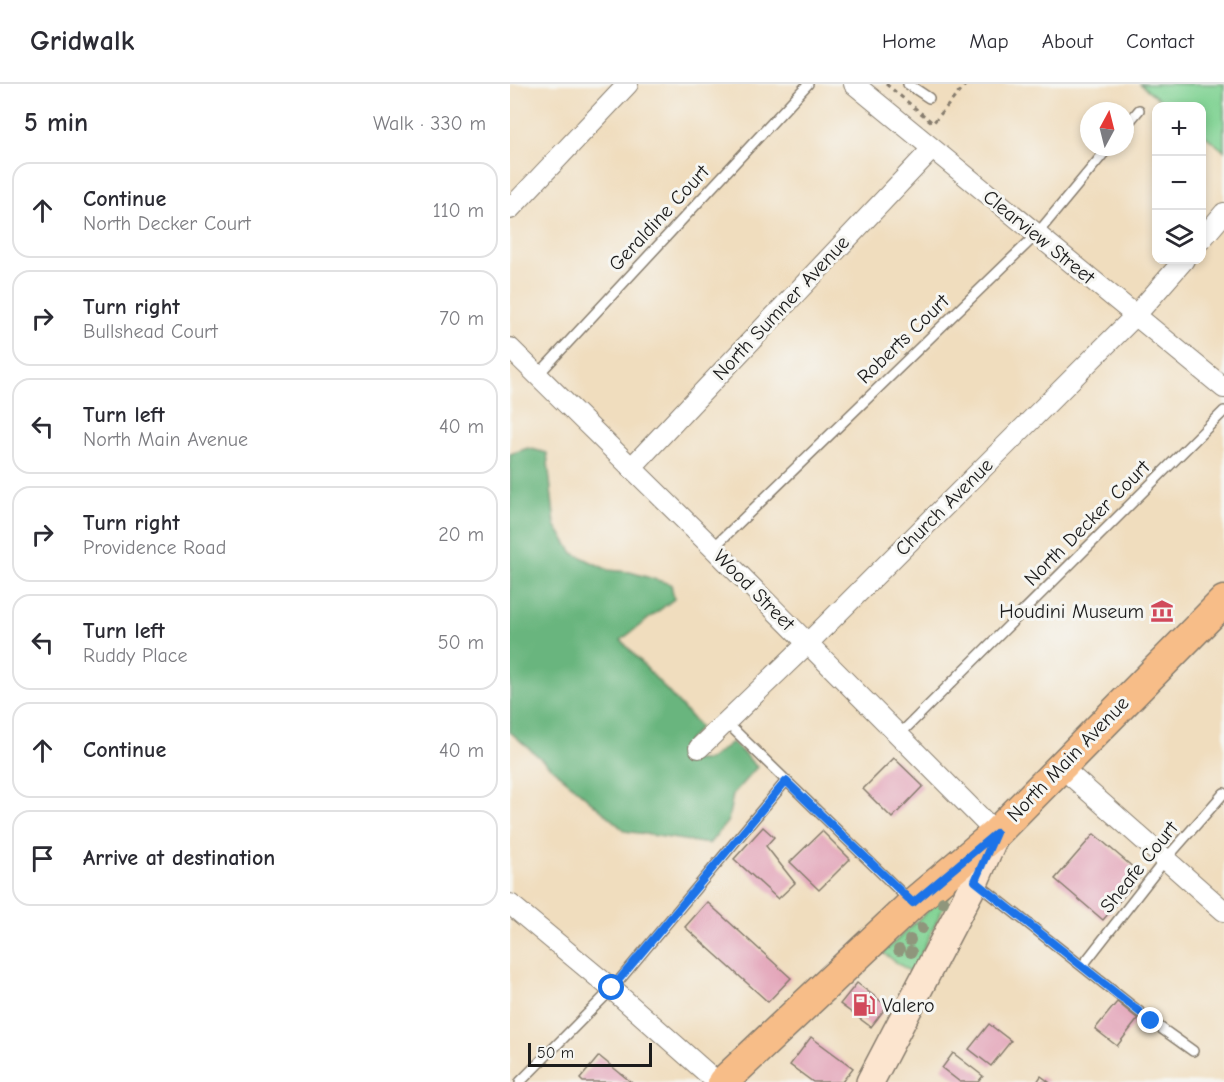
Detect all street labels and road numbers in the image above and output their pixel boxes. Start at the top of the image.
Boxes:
street label: Geraldine Court [604,159,715,276]
street label: Clearview Street [979,185,1100,290]
street label: North Sumner Avenue [708,231,854,385]
street label: Roberts Court [852,289,954,388]
street label: Church Avenue [890,453,998,561]
street label: North Decker Court [1020,455,1155,590]
street label: Wood Street [709,545,800,636]
street label: North Main Avenue [1002,692,1134,826]
street label: Sheafe Court [1095,816,1184,917]

